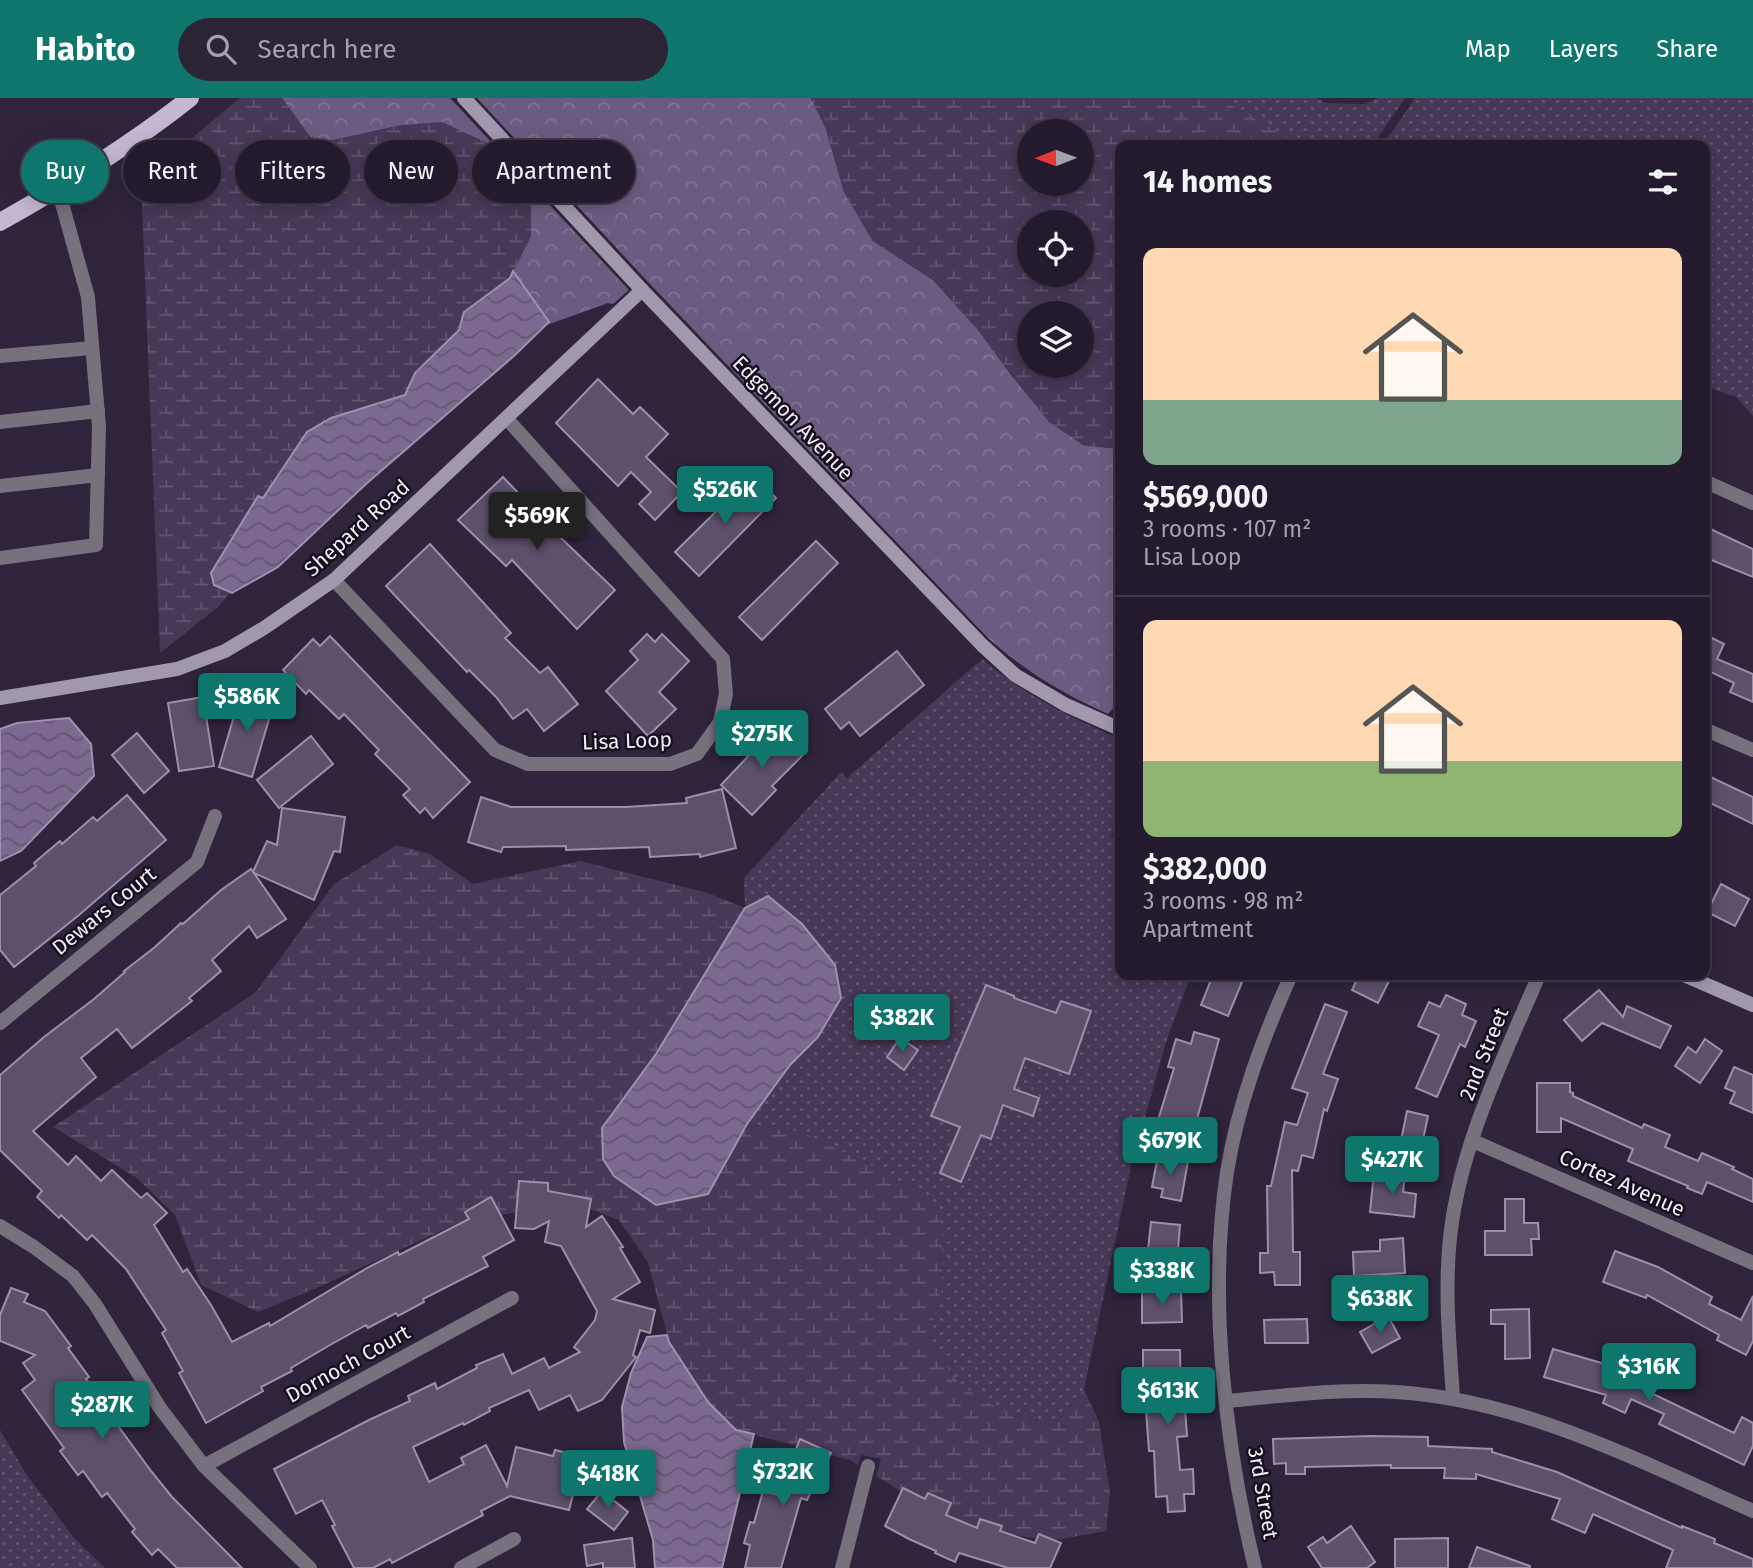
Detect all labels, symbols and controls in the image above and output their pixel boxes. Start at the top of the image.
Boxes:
search box [178,18,668,81]
text: Habito [35,29,136,69]
icon: search [202,30,240,68]
text: Search here [258,34,396,65]
text: Map [1465,35,1511,63]
text: Layers [1549,35,1618,63]
text: Share [1656,35,1718,63]
north arrow [1017,119,1094,196]
map controls [1017,119,1094,378]
chip: Buy [21,140,109,203]
chip: Rent [123,140,221,203]
chip: Filters [235,140,350,203]
chip: New [364,140,458,203]
chip: Apartment [472,140,635,203]
icon: filters [1644,163,1682,201]
text: 14 homes [1143,164,1272,200]
button: locate [1017,210,1094,287]
icon: home [1350,294,1476,420]
button: layers [1017,301,1094,378]
street label: Edgemon Avenue [727,350,859,486]
pin: $526K [676,466,774,526]
street label: Shepard Road [299,474,415,582]
text: $526K [693,475,757,503]
text: $569,000 [1143,479,1268,515]
pin: $569K [488,492,586,552]
text: $569K [504,501,570,529]
text: 3 rooms · 107 m² [1143,515,1311,543]
text: Lisa Loop [1143,543,1241,571]
icon: home [1350,666,1476,792]
pin: $586K [198,674,296,733]
text: $586K [214,682,280,710]
pin: $275K [713,710,811,770]
text: $275K [731,719,793,747]
street label: Lisa Loop [582,726,672,756]
text: $382,000 [1143,851,1267,887]
street label: Dewars Court [47,861,161,961]
text: 3 rooms · 98 m² [1143,887,1303,915]
text: Apartment [1143,915,1253,943]
pin: $382K [853,995,951,1054]
text: $382K [870,1003,934,1031]
street label: 2nd Street [1454,1003,1515,1104]
pin: $679K [1121,1118,1219,1177]
text: $679K [1139,1126,1201,1154]
pin: $427K [1343,1136,1441,1196]
street label: Cortez Avenue [1555,1144,1689,1222]
text: $427K [1361,1145,1423,1173]
pin: $338K [1113,1248,1211,1307]
text: $338K [1130,1256,1194,1284]
pin: $638K [1331,1276,1429,1335]
text: $638K [1347,1284,1413,1312]
street label: Dornoch Court [281,1319,415,1409]
pin: $316K [1600,1344,1698,1403]
text: $316K [1618,1352,1680,1380]
pin: $613K [1119,1368,1217,1427]
text: $613K [1137,1376,1199,1404]
pin: $287K [53,1382,151,1441]
text: $287K [71,1390,133,1418]
street label: 3rd Street [1242,1445,1284,1541]
pin: $732K [734,1448,832,1508]
pin: $418K [559,1450,657,1510]
text: $732K [753,1457,813,1485]
text: $418K [577,1459,639,1487]

